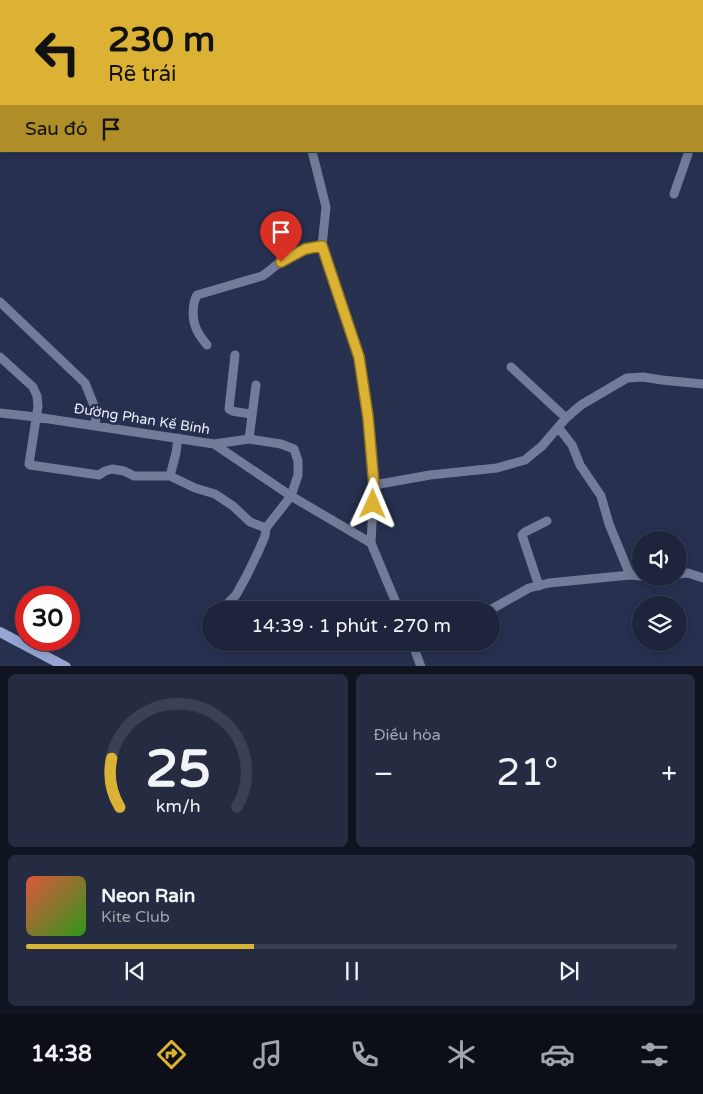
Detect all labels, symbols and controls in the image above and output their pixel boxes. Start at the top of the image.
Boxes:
text: 230 m [108,19,215,61]
icon: left [25,20,90,85]
text: Rẽ trái [108,61,177,87]
icon: arrive [97,115,125,143]
text: Sau đó [25,118,87,140]
pin [260,211,302,262]
icon: arrive [267,218,295,246]
street label: Đường Phan Kế Bính [73,400,211,438]
position arrow [346,477,398,529]
map controls [632,531,687,651]
button: sound [632,531,687,586]
speed limit sign: 30 [15,586,80,651]
button: layers [632,596,687,651]
text: 14:39 · 1 phút · 270 m [251,615,451,637]
text: Điều hòa [374,725,441,745]
text: 25 [145,738,210,801]
text: 21° [496,750,558,796]
text: − [374,757,393,791]
text: + [661,757,677,791]
text: km/h [155,796,200,817]
text: Neon Rain [101,885,195,907]
text: Kite Club [101,907,170,927]
icon: previous [121,957,149,985]
icon: pause [338,957,366,985]
icon: next [555,957,583,985]
icon: directions [154,1037,189,1072]
icon: music [250,1037,285,1072]
icon: phone [347,1037,382,1072]
icon: climate [444,1037,479,1072]
icon: car [540,1037,575,1072]
icon: filters [637,1037,672,1072]
text: 14:38 [31,1041,92,1067]

